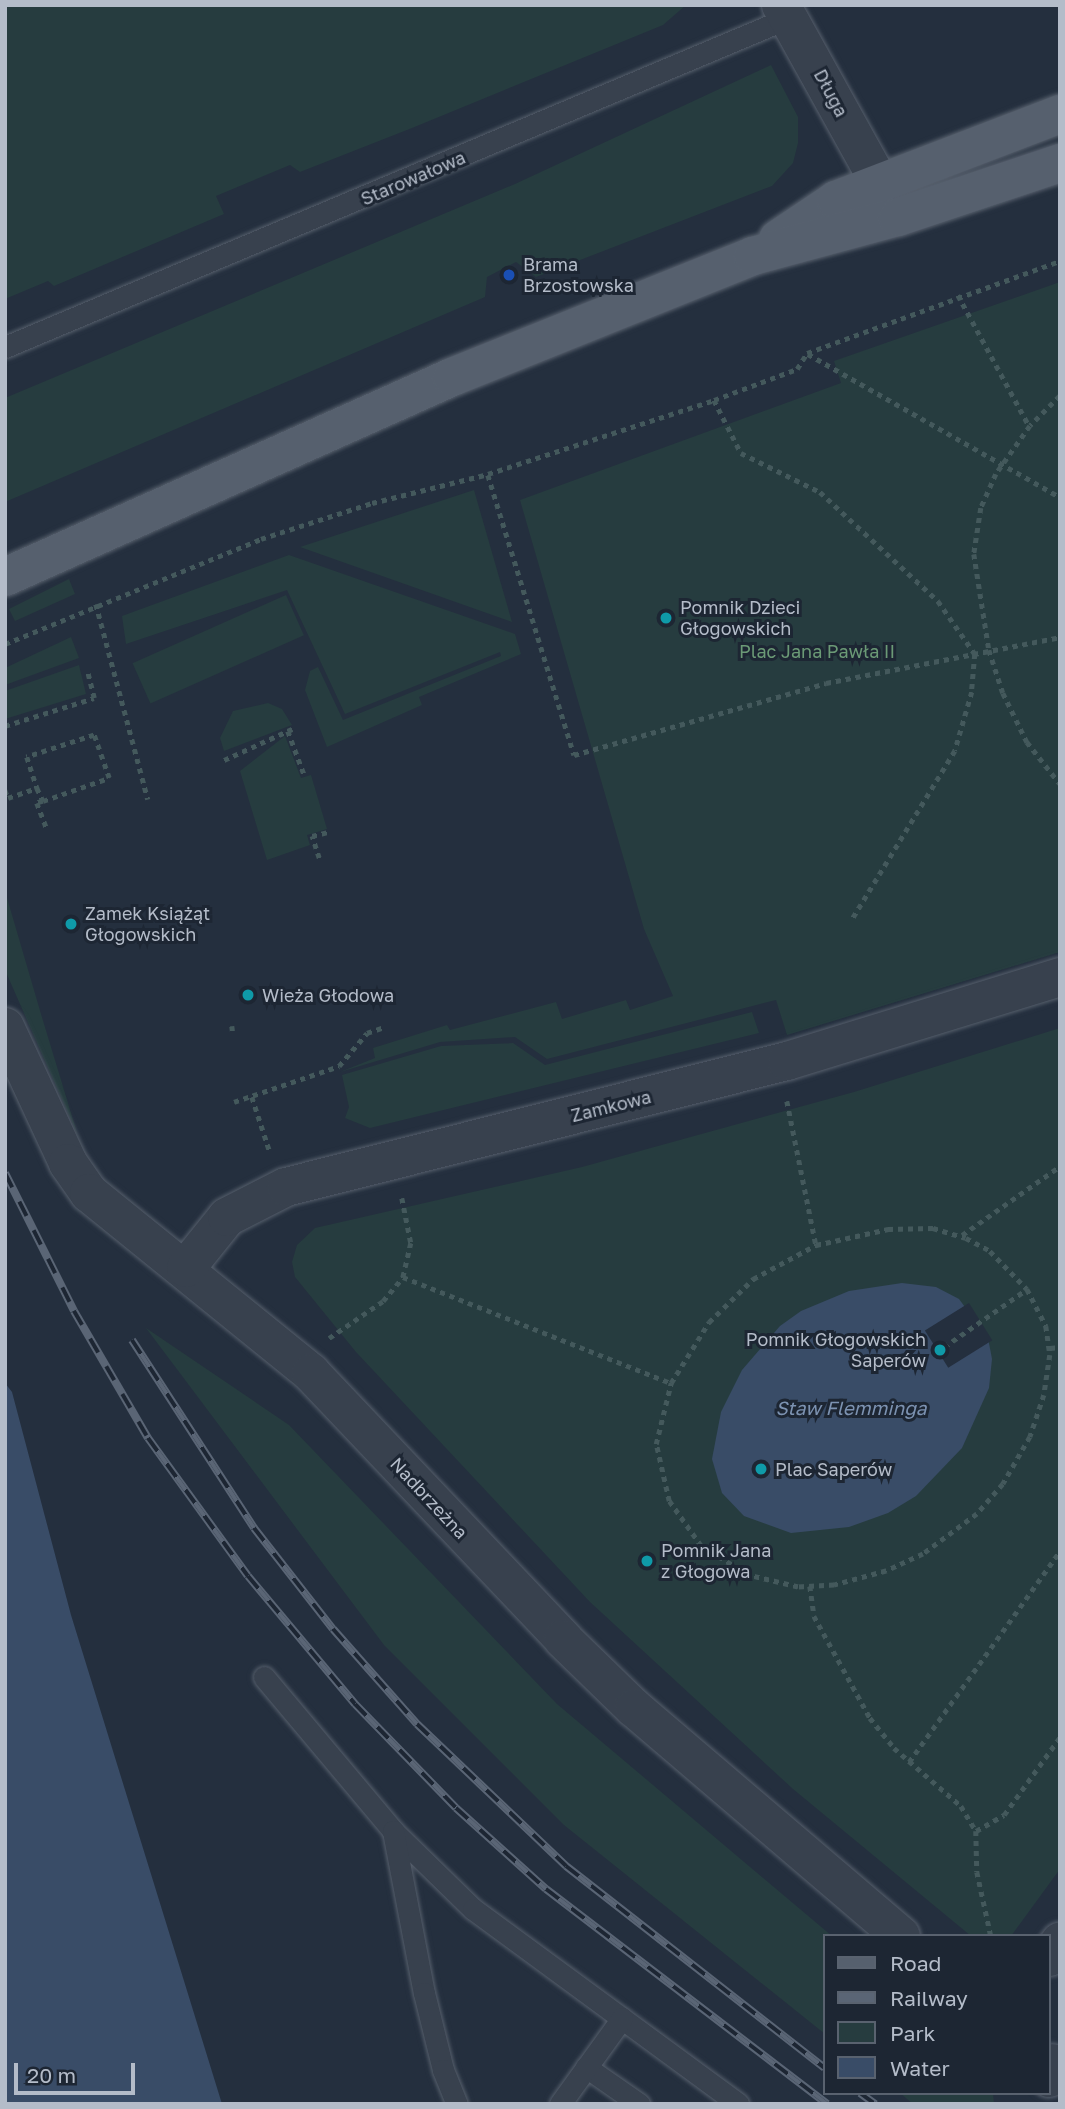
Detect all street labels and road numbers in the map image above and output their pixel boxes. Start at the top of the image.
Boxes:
street label: Długa [809,65,853,121]
street label: Starowałowa [358,146,468,210]
street label: Zamkowa [569,1086,653,1126]
street label: Nadbrzeżna [386,1453,472,1543]

